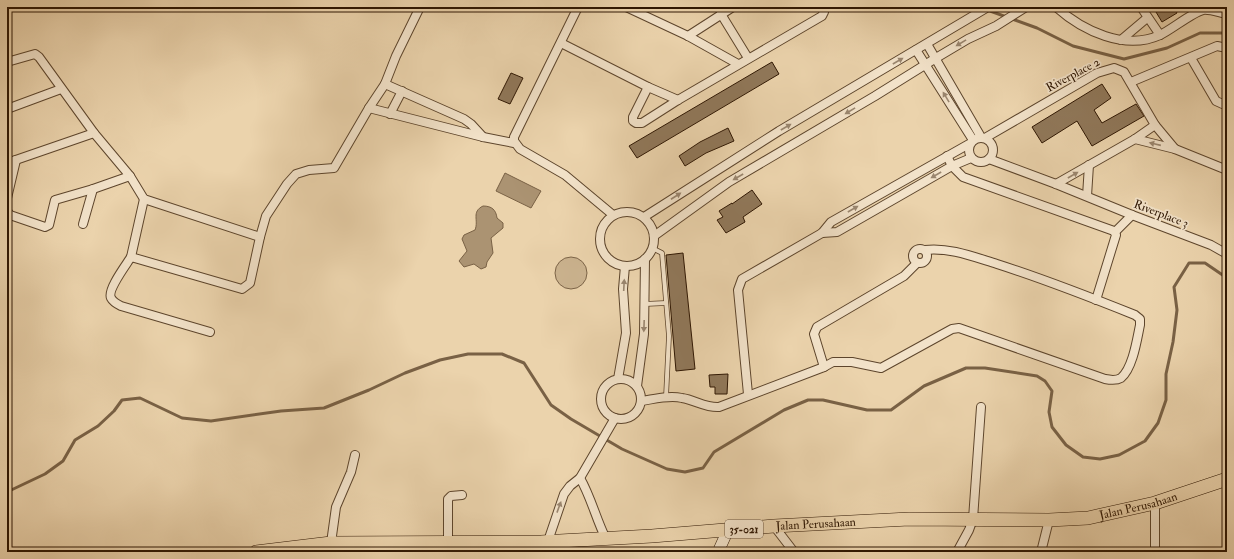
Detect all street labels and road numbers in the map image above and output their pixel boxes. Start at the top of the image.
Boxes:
street label: Riverplace 2 [1044,55,1102,95]
street label: Riverplace 3 [1132,197,1190,231]
street label: Jalan Perusahaan [1097,489,1179,523]
street label: Jalan Perusahaan [774,514,856,533]
road number: 35-021 [725,520,763,538]

